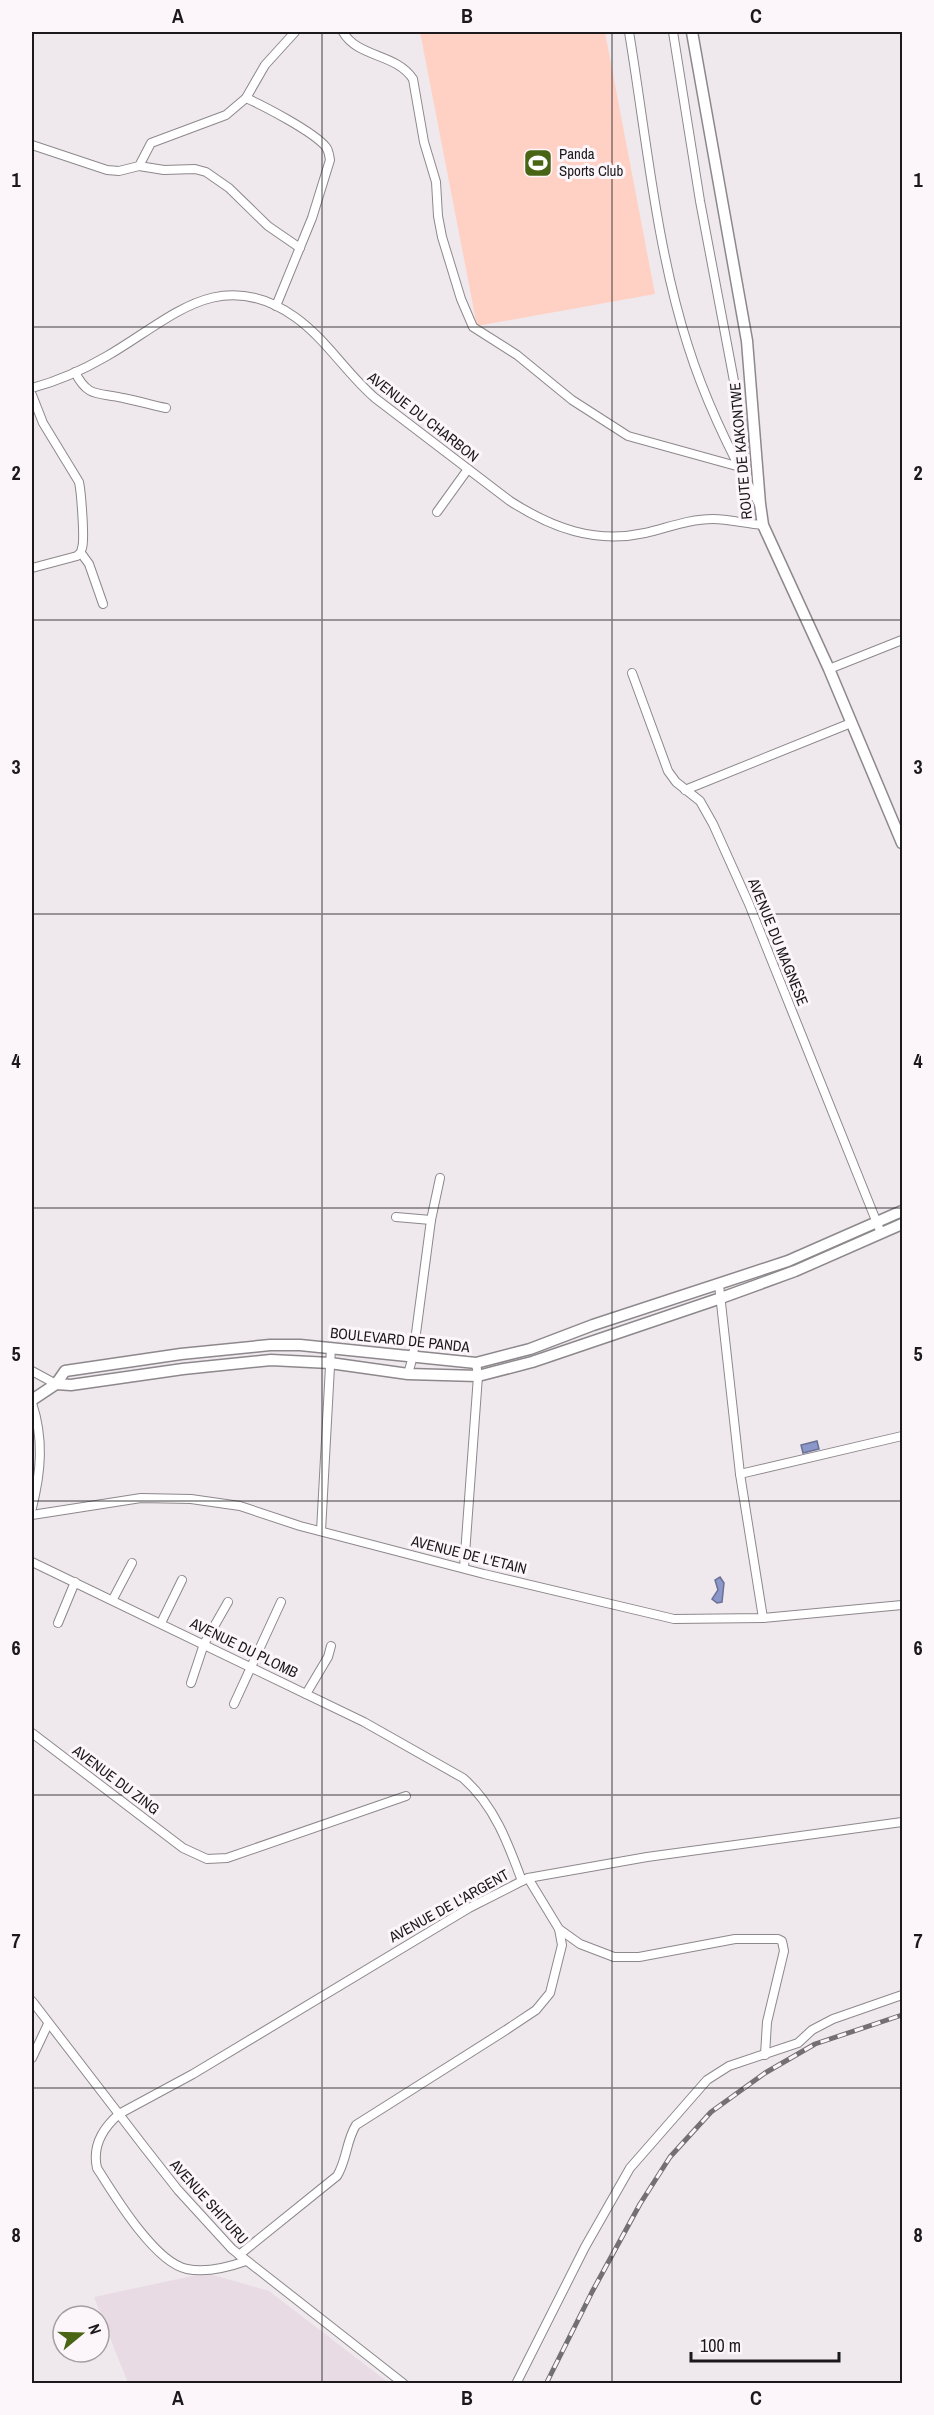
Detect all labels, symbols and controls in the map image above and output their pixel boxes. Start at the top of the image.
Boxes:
text: A [172,2,184,29]
text: B [461,2,473,29]
text: C [750,2,762,29]
place label: Panda Sports Club [559,143,623,181]
sports icon: Panda Sports Club [522,147,554,179]
text: 1 [11,166,21,193]
text: 1 [913,166,923,193]
street label: AVENUE DU CHARBON [363,366,483,467]
street label: ROUTE DE KAKONTWE [724,382,757,520]
text: 2 [11,459,21,486]
text: 2 [913,459,923,486]
text: 3 [11,753,21,780]
text: 3 [913,753,923,780]
street label: AVENUE DU MAGNESE [743,874,814,1009]
text: 4 [11,1047,21,1074]
text: 4 [913,1047,923,1074]
street label: BOULEVARD DE PANDA [329,1322,472,1357]
text: 5 [11,1340,21,1367]
text: 5 [913,1340,923,1367]
street label: AVENUE DE L'ETAIN [408,1530,529,1579]
street label: AVENUE DU PLOMB [186,1612,302,1683]
text: 6 [11,1634,21,1661]
text: 6 [913,1634,923,1661]
street label: AVENUE DU ZING [68,1739,164,1819]
street label: AVENUE DE L'ARGENT [384,1864,513,1948]
text: 7 [11,1927,21,1954]
text: 7 [913,1927,923,1954]
street label: AVENUE SHITURU [165,2154,253,2249]
text: 8 [11,2221,21,2248]
text: 8 [913,2221,923,2248]
north arrow [51,2304,111,2364]
text: N [83,2321,107,2337]
scale bar [691,2325,840,2363]
text: 100 m [700,2333,741,2358]
text: A [172,2384,184,2411]
text: B [461,2384,473,2411]
text: C [750,2384,762,2411]

